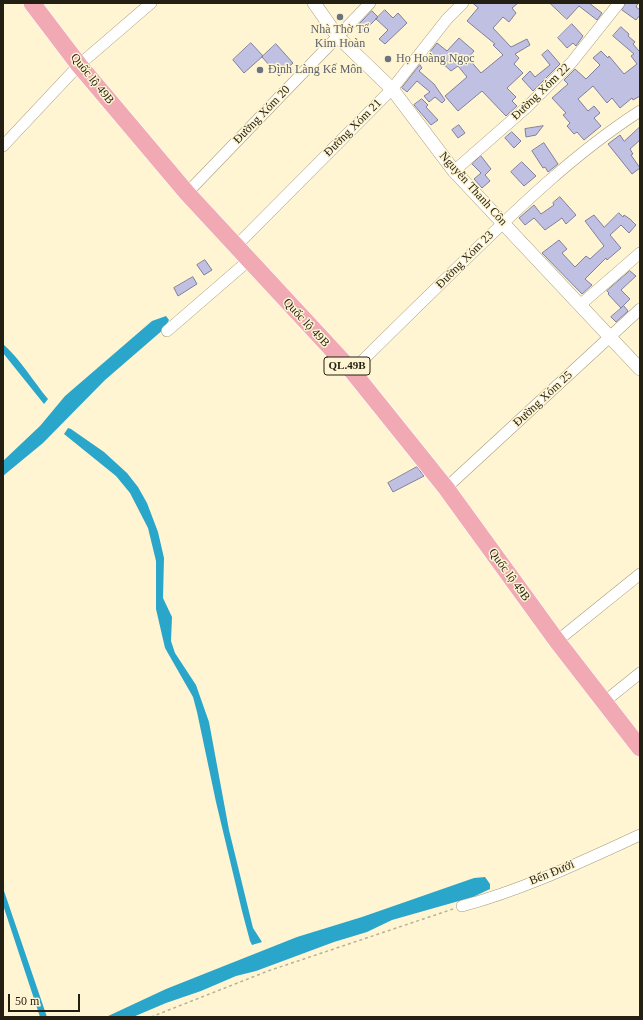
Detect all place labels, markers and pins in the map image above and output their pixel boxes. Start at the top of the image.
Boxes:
marker: Nhà Thờ Tổ Kim Hoàn [335,12,345,22]
place label: Nhà Thờ Tổ Kim Hoàn [311,23,369,51]
place label: Họ Hoàng Ngọc [396,52,475,66]
marker: Họ Hoàng Ngọc [383,54,393,64]
place label: Đình Làng Kế Môn [268,63,362,77]
marker: Đình Làng Kế Môn [255,65,265,75]

